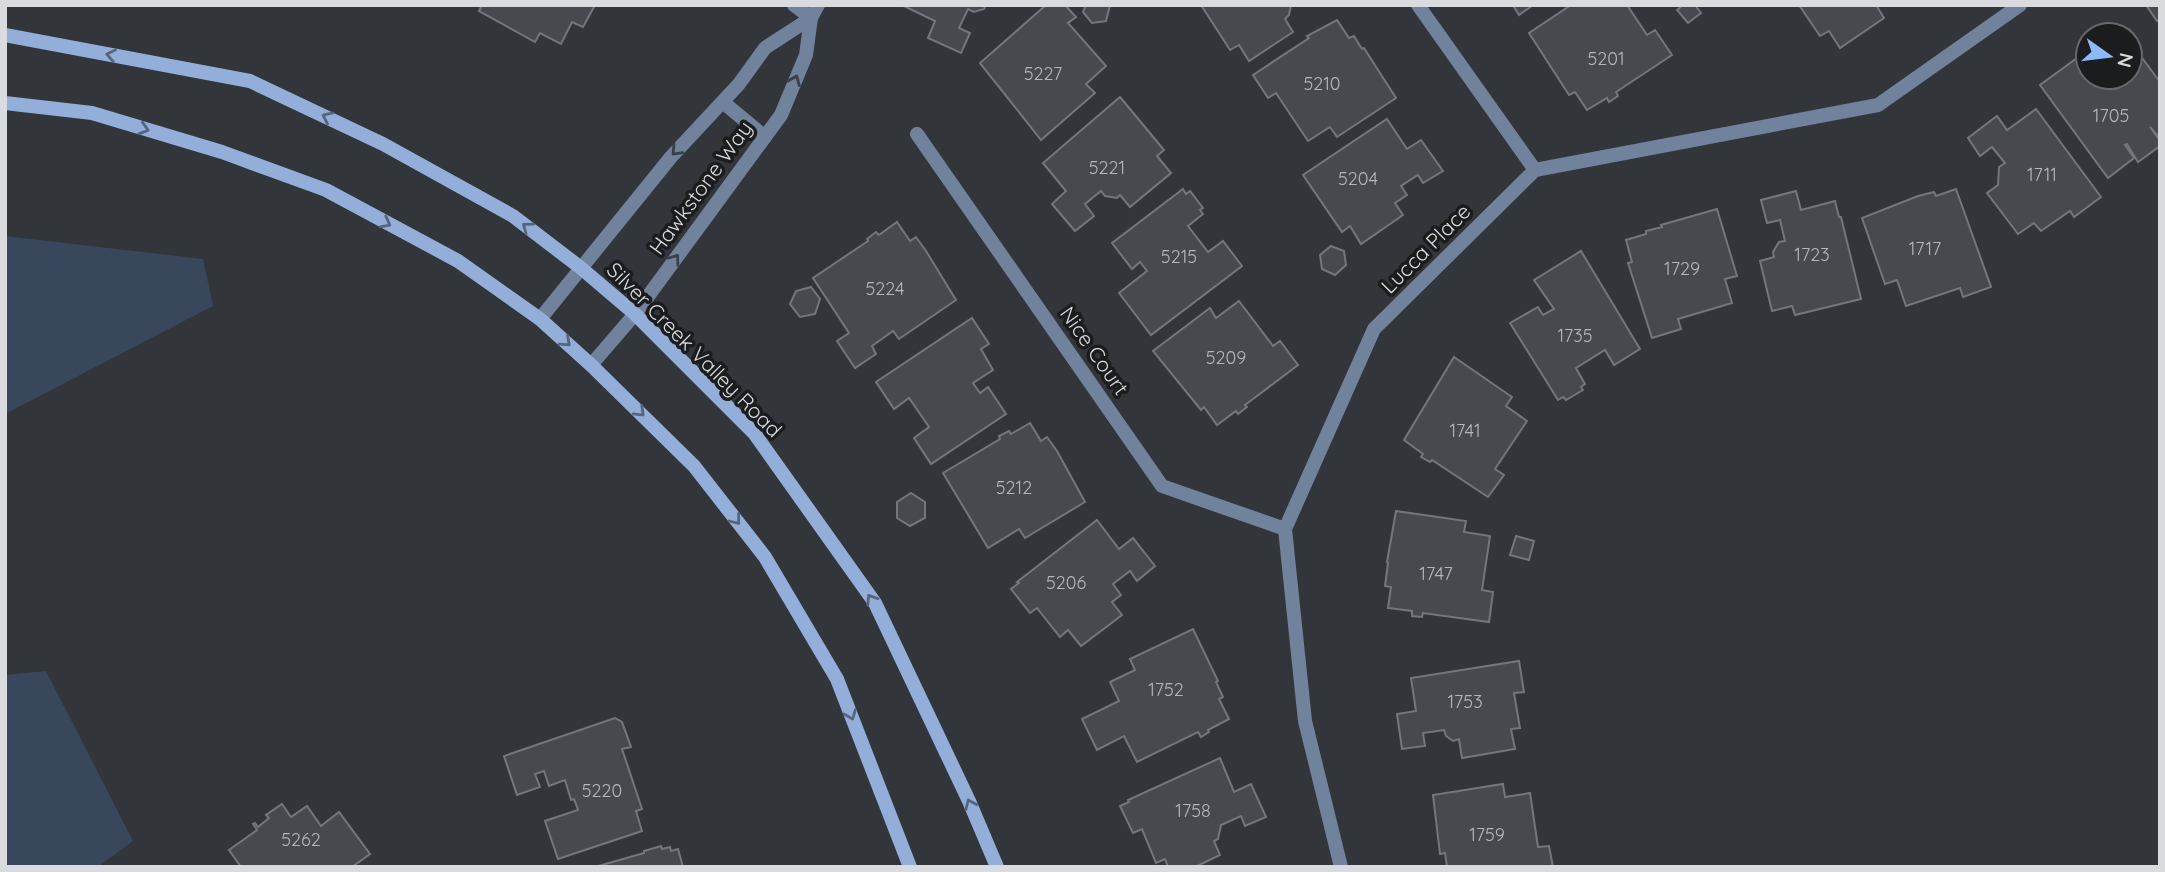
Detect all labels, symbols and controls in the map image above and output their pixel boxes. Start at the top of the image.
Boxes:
north arrow [2074,21,2144,91]
house number: 5201 [1587,47,1625,70]
one-way arrow [105,48,117,63]
text: N [2112,50,2139,70]
house number: 5227 [1024,62,1062,85]
house number: 5210 [1303,72,1341,95]
one-way arrow [787,75,801,87]
house number: 1705 [2093,104,2129,127]
one-way arrow [322,112,334,126]
street label: Hawkstone Way [643,116,757,259]
one-way arrow [138,121,150,136]
one-way arrow [672,143,684,156]
house number: 5221 [1089,156,1125,179]
house number: 1711 [2027,163,2057,186]
house number: 5204 [1338,167,1378,190]
street label: Lucca Place [1375,198,1476,299]
one-way arrow [379,214,391,228]
one-way arrow [522,222,534,235]
house number: 1717 [1909,237,1941,260]
house number: 1723 [1794,243,1830,266]
house number: 5215 [1161,245,1197,268]
one-way arrow [667,254,679,267]
street label: Silver Creek Valley Road [602,256,788,442]
house number: 1729 [1664,257,1700,280]
house number: 5224 [866,277,904,300]
street label: Nice Court [1055,301,1135,400]
house number: 1735 [1557,324,1593,347]
one-way arrow [558,333,571,346]
house number: 5209 [1206,346,1246,369]
one-way arrow [632,404,645,417]
house number: 1741 [1449,419,1481,442]
house number: 5212 [996,476,1032,499]
one-way arrow [728,512,741,524]
house number: 1747 [1419,562,1453,585]
house number: 5206 [1046,571,1086,594]
one-way arrow [867,594,880,607]
house number: 1752 [1148,678,1184,701]
house number: 1753 [1447,690,1483,713]
one-way arrow [843,708,857,720]
house number: 5220 [582,779,622,802]
one-way arrow [964,799,978,811]
house number: 1758 [1175,799,1211,822]
house number: 1759 [1469,823,1505,846]
house number: 5262 [281,828,321,851]

